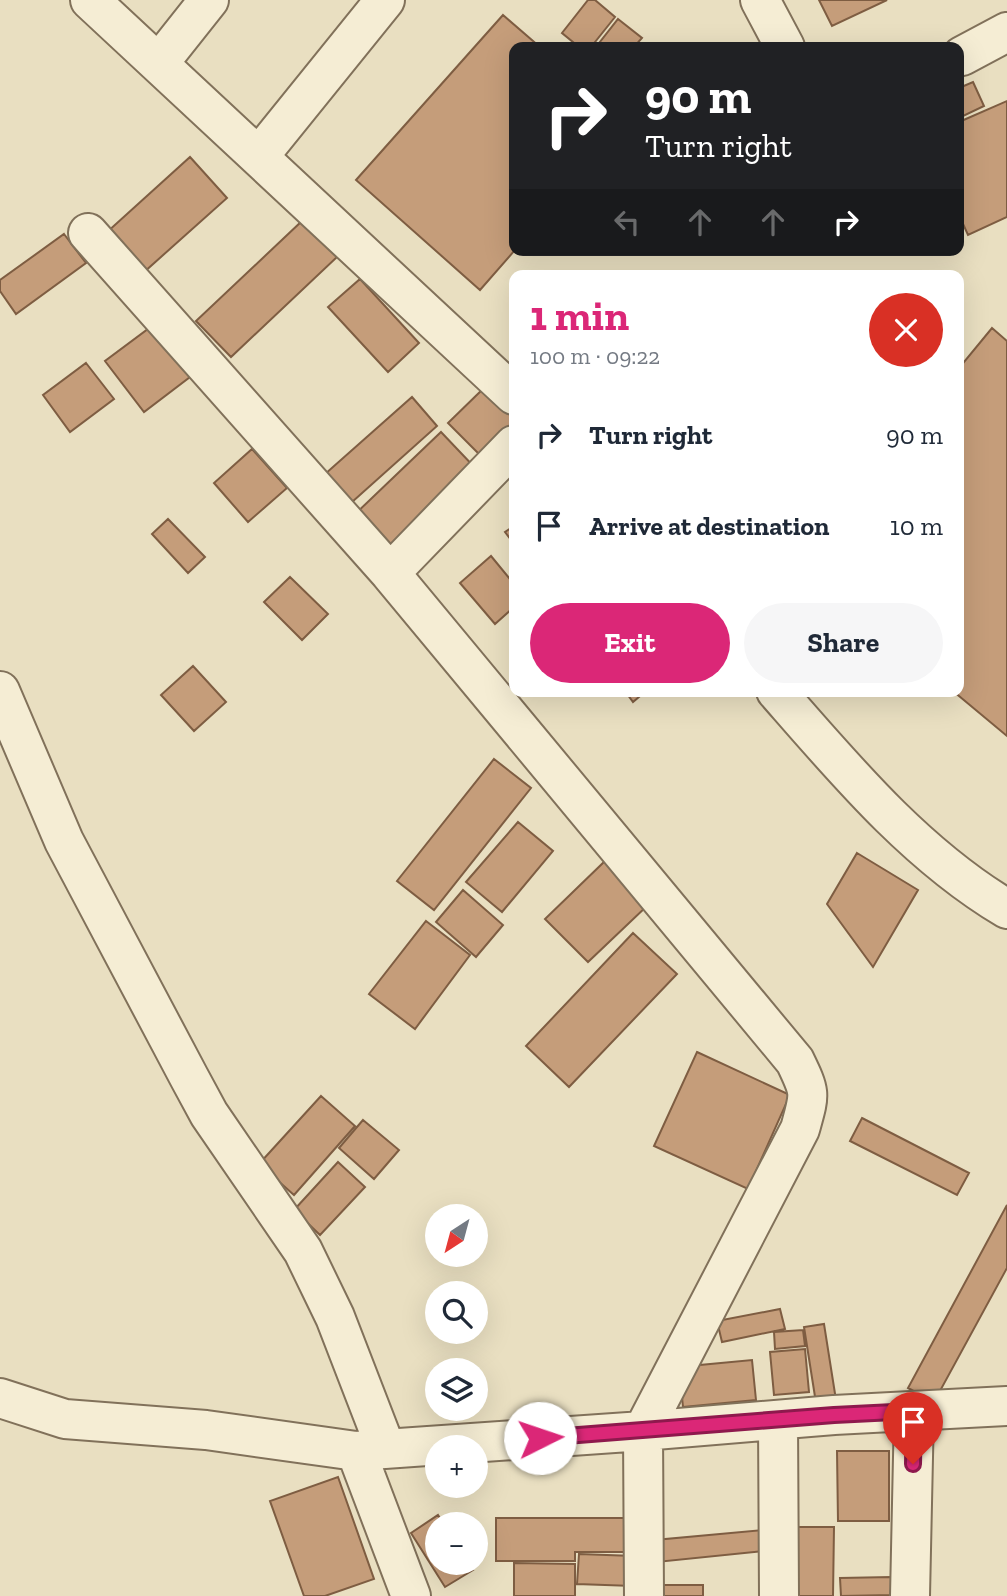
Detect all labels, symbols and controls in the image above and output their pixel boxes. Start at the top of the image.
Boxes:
text: 90 m [645,67,752,126]
icon: right [530,70,621,161]
text: Turn right [645,127,792,165]
icon: left [608,203,646,241]
icon: ahead [681,203,719,241]
icon: ahead [754,203,792,241]
icon: right [827,203,865,241]
text: 1 min [530,290,629,341]
button: close [869,293,943,367]
text: 100 m · 09:22 [530,342,660,370]
icon: right [530,416,568,454]
text: Turn right [589,419,712,451]
text: 90 m [886,419,943,451]
icon: arrive [530,507,568,545]
text: Arrive at destination [589,510,829,542]
text: 10 m [890,510,943,542]
button: Exit [530,603,730,683]
button: Share [744,603,943,683]
north arrow [425,1204,488,1267]
map controls [425,1204,488,1575]
button: search [425,1281,488,1344]
button: layers [425,1358,488,1421]
pin [883,1392,943,1464]
position arrow [503,1401,577,1475]
icon: arrive [894,1403,932,1441]
button: + [425,1435,488,1498]
button: − [425,1512,488,1575]

